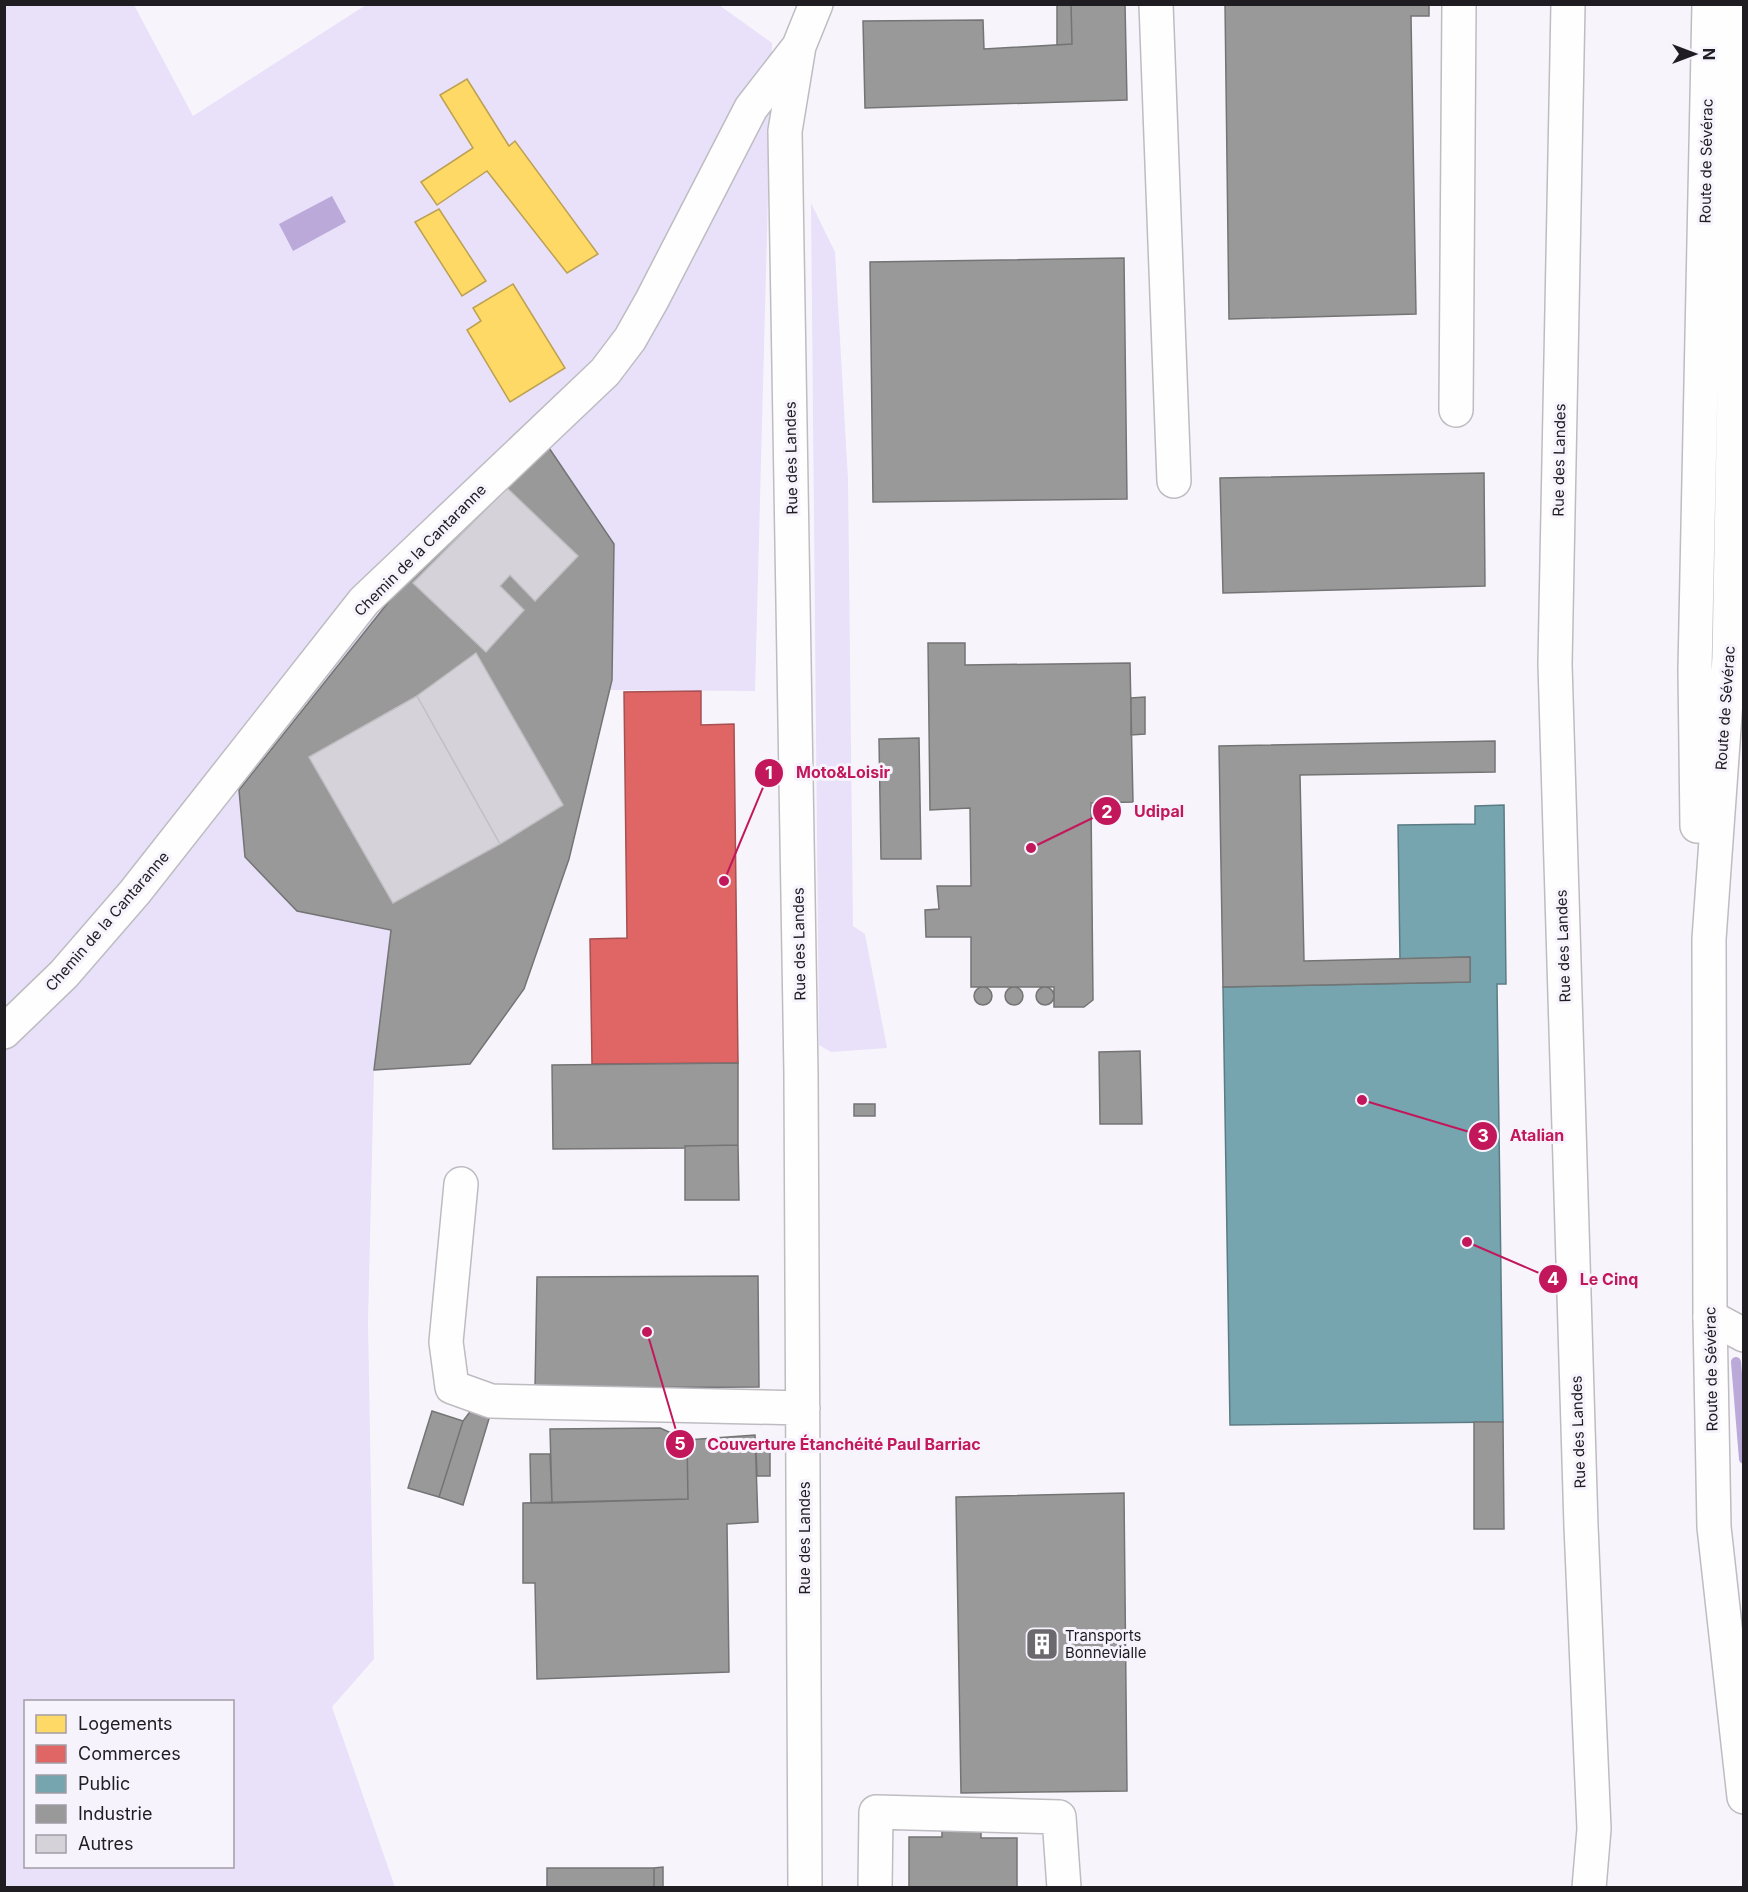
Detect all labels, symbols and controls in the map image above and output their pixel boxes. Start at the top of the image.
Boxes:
north arrow [1664,24,1724,84]
text: N [1699,48,1719,60]
street label: Route de Sévérac [1695,98,1717,224]
street label: Rue des Landes [781,401,801,515]
street label: Rue des Landes [1549,403,1569,517]
street label: Chemin de la Cantaranne [350,480,490,620]
street label: Route de Sévérac [1711,645,1739,771]
callout: Moto&Loisir [754,756,902,790]
text: 1 [765,762,773,783]
text: Moto&Loisir [796,762,890,782]
callout: Udipal [1092,794,1196,828]
text: 2 [1101,801,1113,822]
text: Udipal [1134,801,1184,821]
street label: Chemin de la Cantaranne [41,847,173,995]
street label: Rue des Landes [789,887,809,1001]
street label: Rue des Landes [1552,889,1574,1003]
callout: Atalian [1468,1119,1576,1153]
text: 3 [1477,1125,1489,1146]
text: Atalian [1510,1125,1564,1145]
callout: Le Cinq [1538,1262,1651,1296]
text: 4 [1547,1268,1559,1289]
text: Le Cinq [1580,1269,1638,1289]
street label: Route de Sévérac [1700,1306,1722,1432]
street label: Rue des Landes [1567,1375,1589,1489]
callout: Couverture Étanchéité Paul Barriac [665,1427,993,1461]
text: 5 [674,1433,686,1454]
text: Couverture Étanchéité Paul Barriac [707,1434,981,1454]
street label: Rue des Landes [795,1481,814,1595]
building icon: Transports Bonnevialle [1024,1626,1060,1662]
place label: Transports Bonnevialle [1065,1626,1146,1662]
legend [24,1700,234,1868]
text: Logements [78,1713,173,1734]
text: Commerces [78,1743,181,1764]
text: Public [78,1773,130,1794]
text: Industrie [78,1803,152,1824]
text: Autres [78,1833,133,1854]

